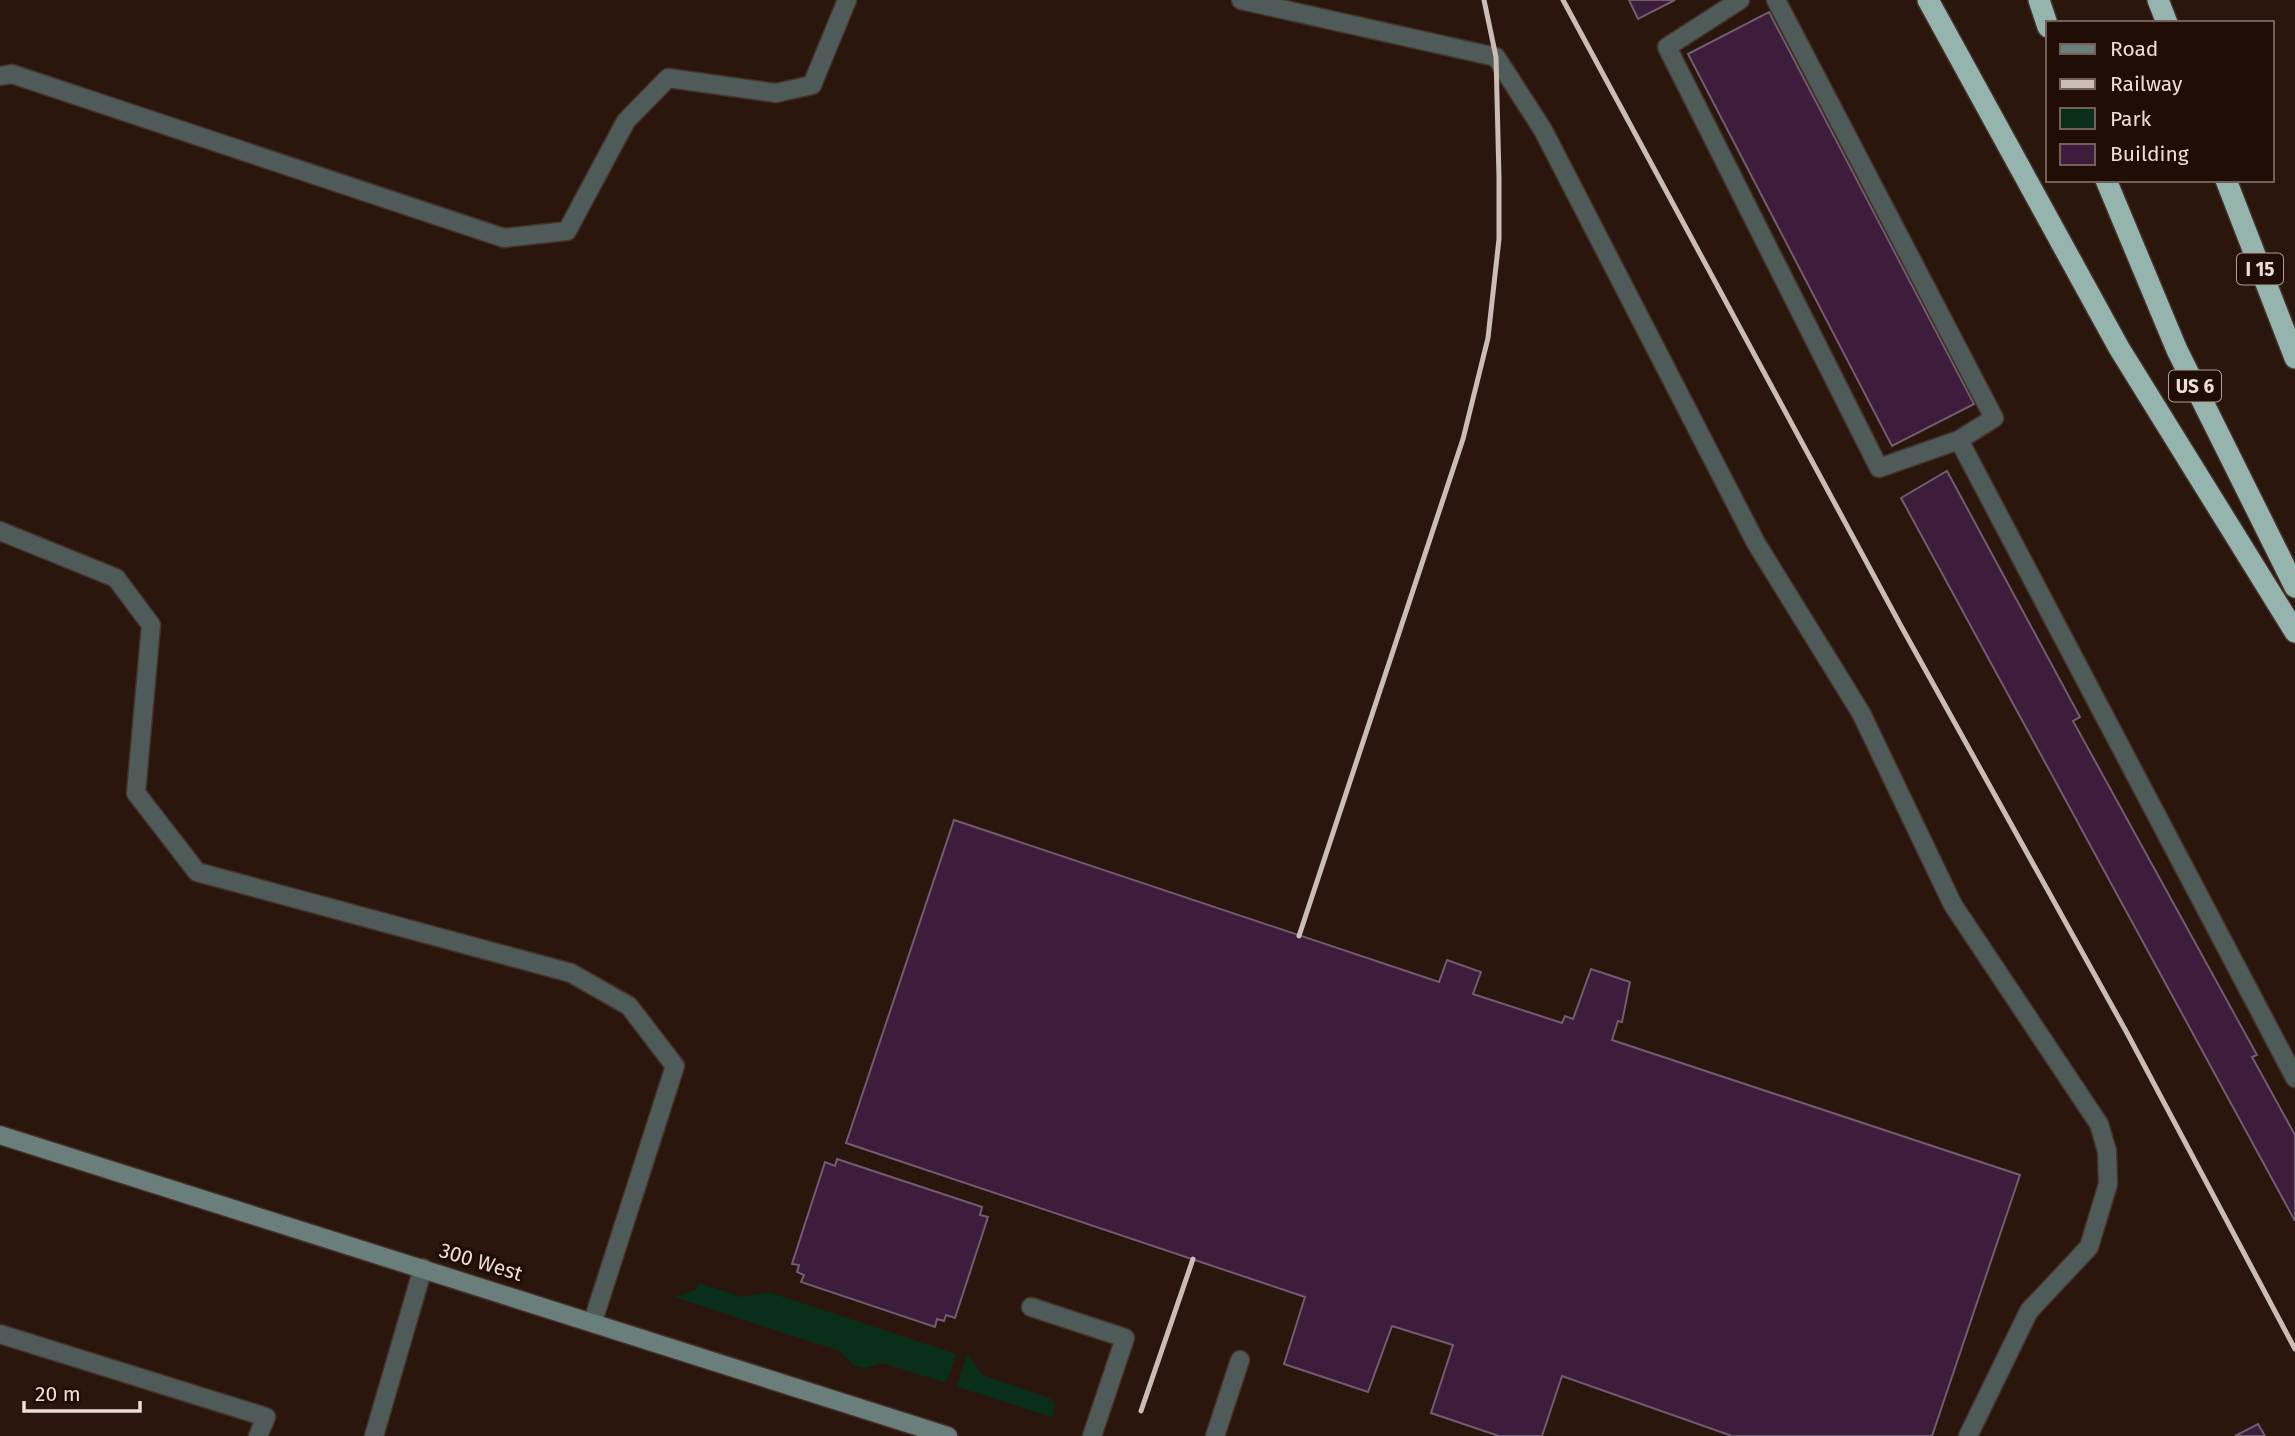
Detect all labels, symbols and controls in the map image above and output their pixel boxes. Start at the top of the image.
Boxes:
legend [2046,21,2274,182]
text: Road [2110,36,2158,62]
text: Railway [2110,71,2183,97]
text: Park [2110,106,2152,132]
text: Building [2110,141,2189,167]
road number: I 15 [2237,254,2283,284]
road number: US 6 [2169,370,2221,402]
street label: 300 West [436,1237,526,1287]
scale bar [24,1370,140,1414]
text: 20 m [35,1381,81,1407]

